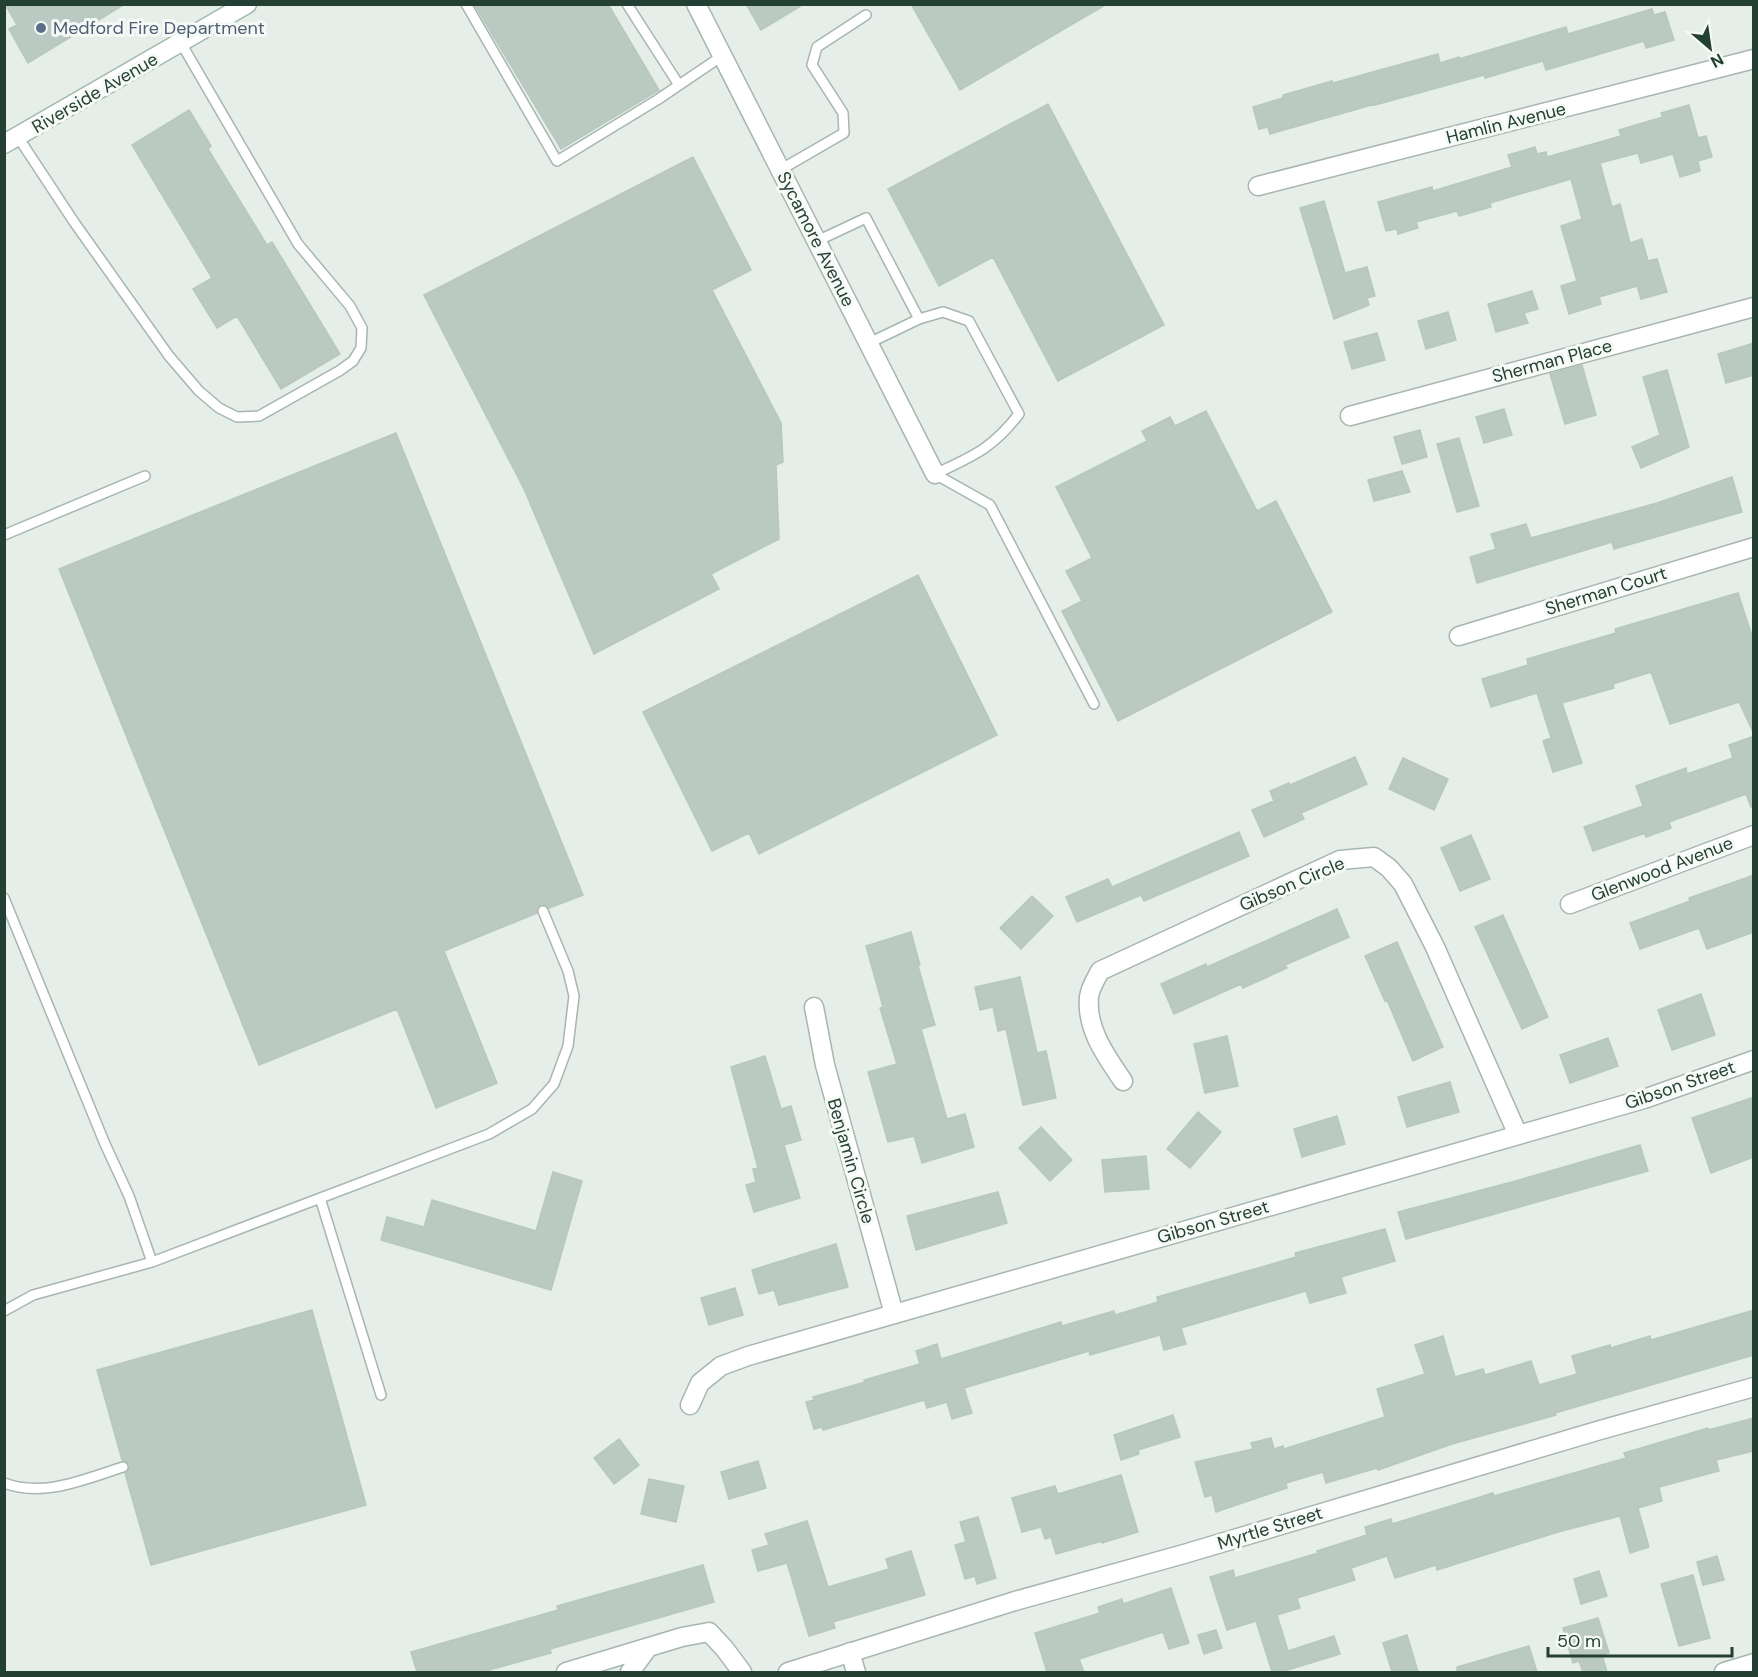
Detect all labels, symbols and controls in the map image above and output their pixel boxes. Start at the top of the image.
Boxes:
place label: Medford Fire Department [53,16,265,40]
north arrow [1680,18,1740,78]
marker: Medford Fire Department [34,21,48,35]
street label: Riverside Avenue [28,47,162,139]
text: N [1707,49,1727,73]
street label: Hamlin Avenue [1444,97,1568,149]
street label: Sycamore Avenue [772,167,860,311]
street label: Sherman Place [1489,333,1615,389]
street label: Sherman Court [1542,561,1670,621]
street label: Glenwood Avenue [1588,831,1736,907]
street label: Gibson Circle [1236,851,1348,917]
street label: Gibson Street [1622,1055,1738,1115]
street label: Benjamin Circle [822,1096,880,1226]
street label: Gibson Street [1154,1195,1272,1249]
street label: Myrtle Street [1214,1501,1326,1555]
scale bar [1548,1620,1732,1658]
text: 50 m [1557,1629,1601,1653]

